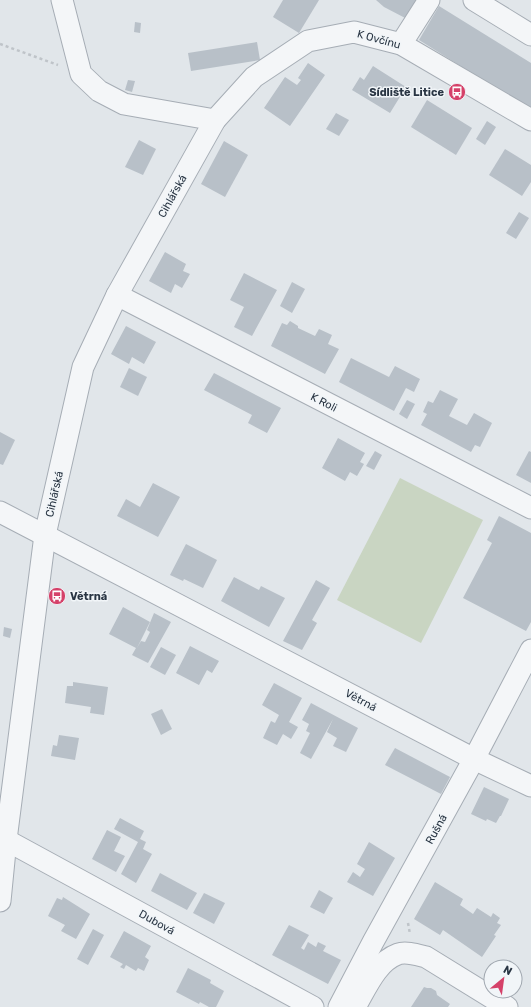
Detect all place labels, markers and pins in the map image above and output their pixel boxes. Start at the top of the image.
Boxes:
bus stop icon: Sídliště Litice [447,82,467,102]
place label: Sídliště Litice [369,86,444,99]
bus stop icon: Větrná [47,586,67,606]
place label: Větrná [70,590,107,603]

